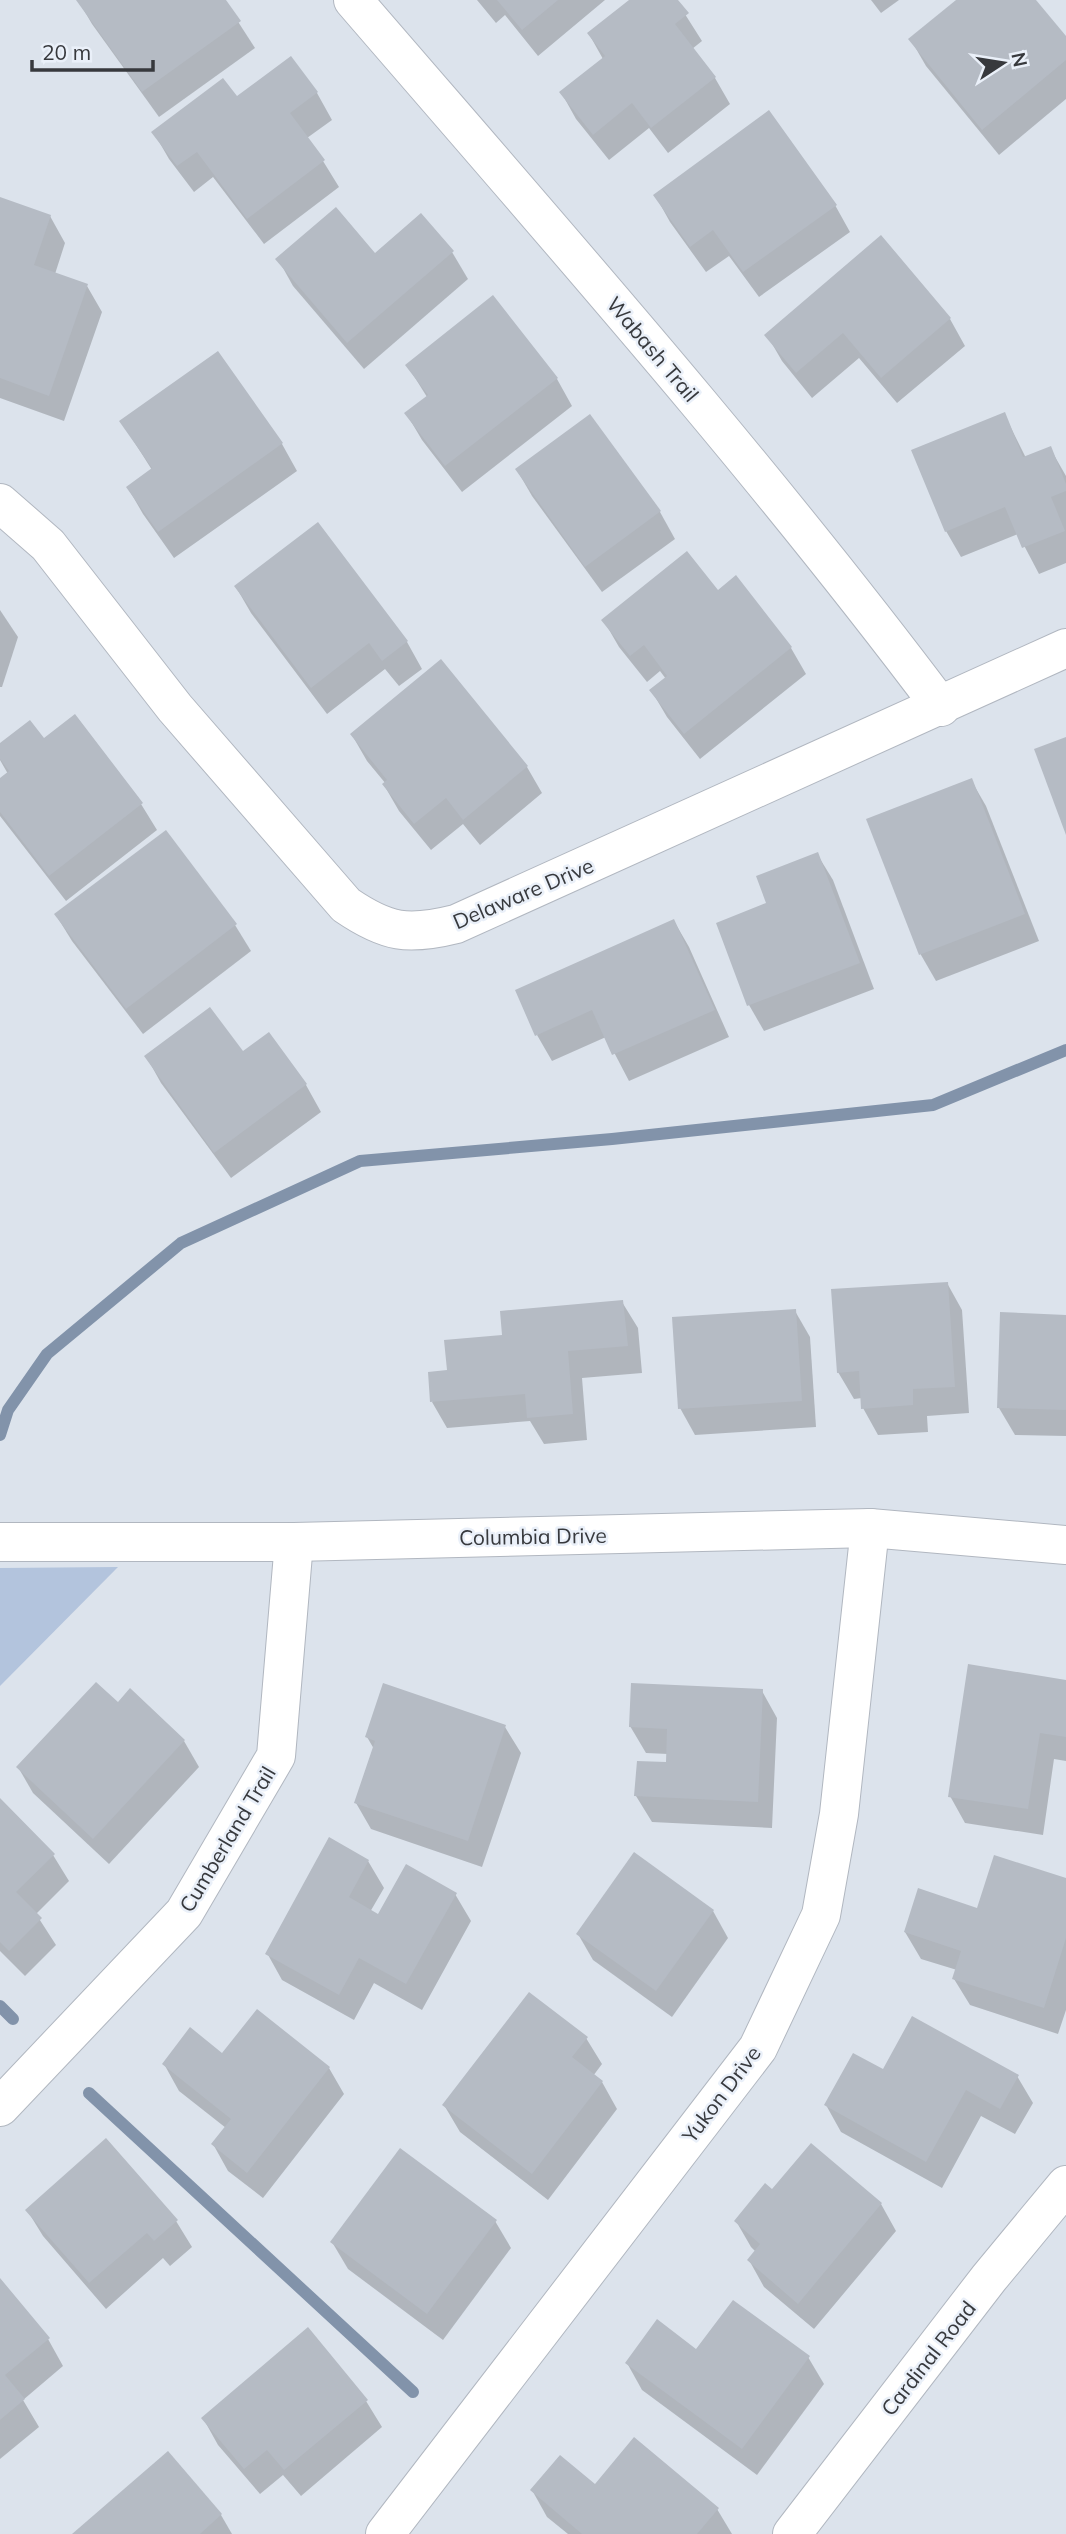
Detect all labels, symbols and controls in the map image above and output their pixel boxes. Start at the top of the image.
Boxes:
scale bar [32,28,152,72]
north arrow [968,28,1038,98]
text: 20 m [42,39,91,65]
text: N [1006,50,1033,69]
street label: Wabash Trail [601,291,705,407]
street label: Delaware Drive [449,852,597,934]
street label: Columbia Drive [459,1522,607,1550]
street label: Cumberland Trail [173,1761,281,1917]
street label: Yukon Drive [676,2040,766,2148]
street label: Cardinal Road [875,2295,981,2421]

